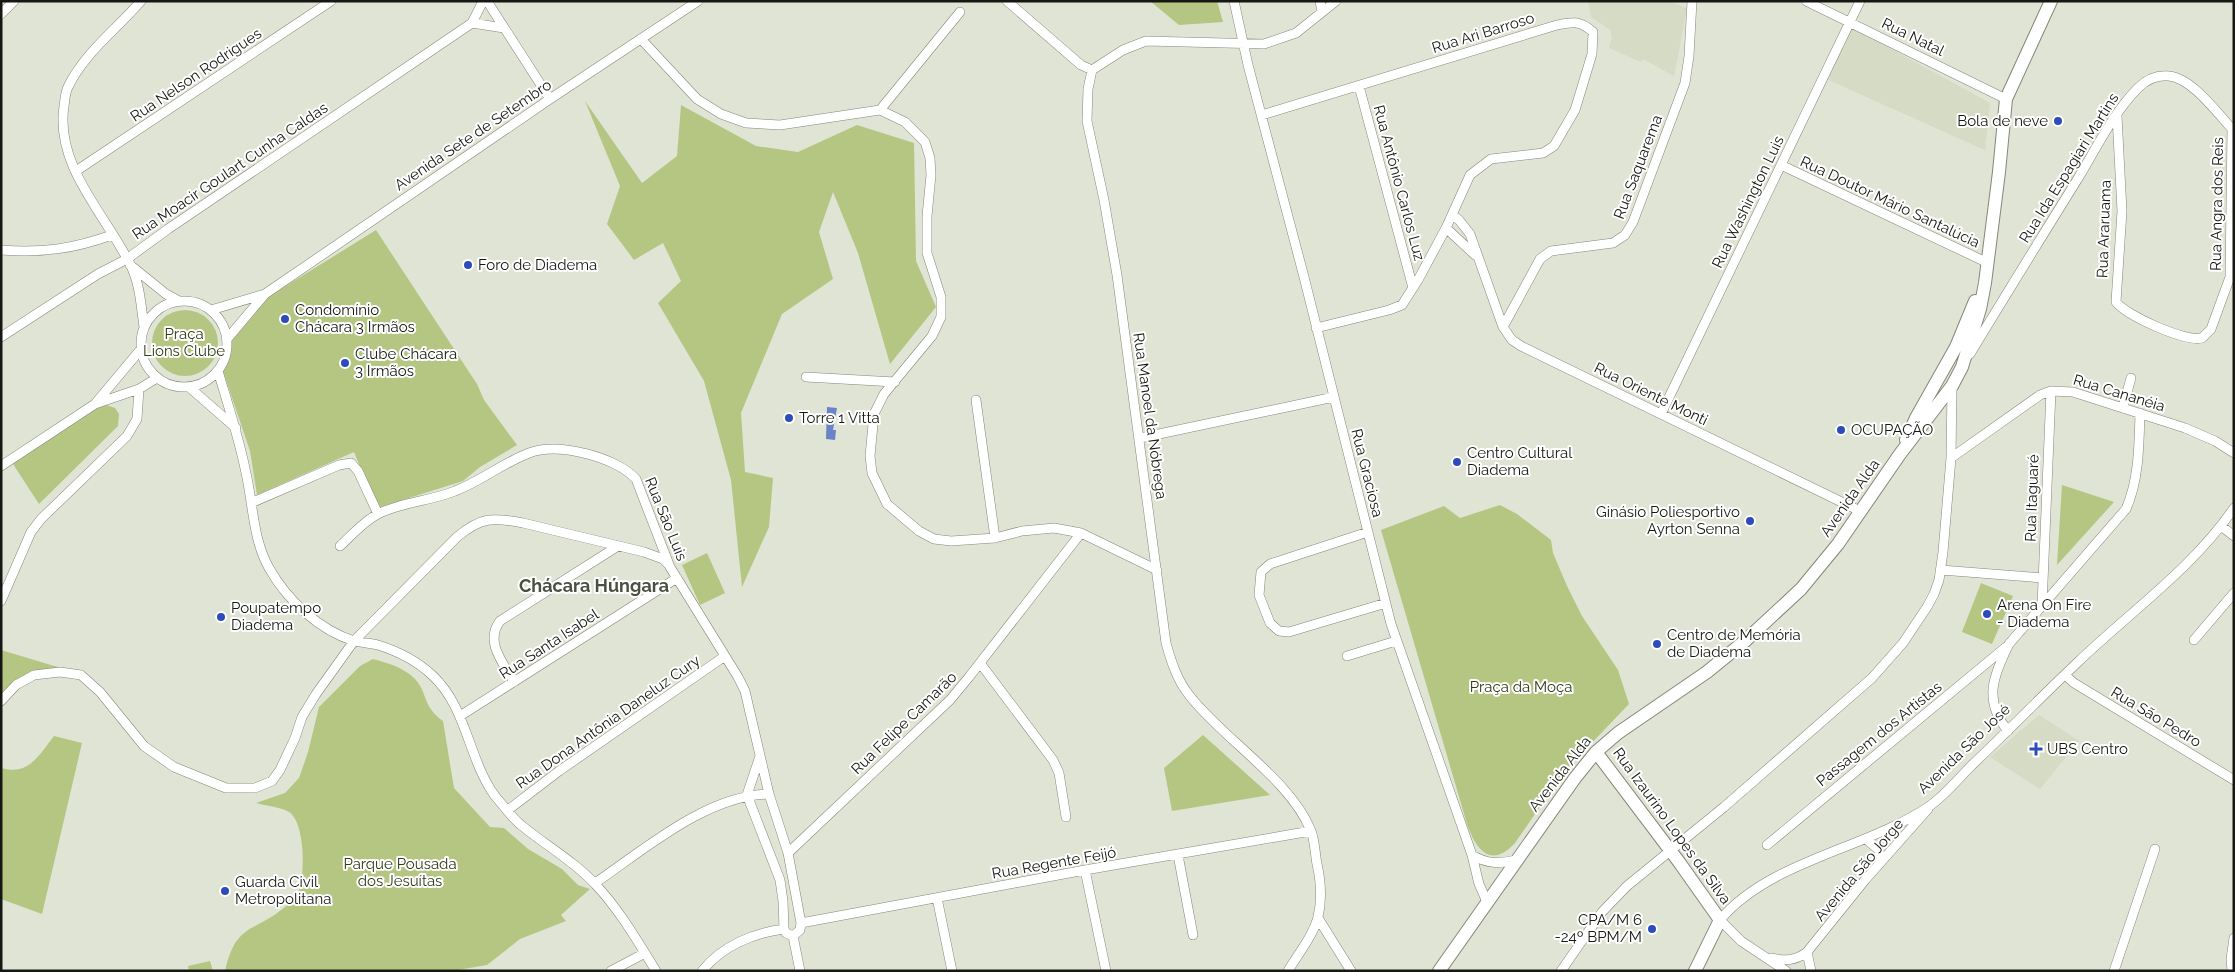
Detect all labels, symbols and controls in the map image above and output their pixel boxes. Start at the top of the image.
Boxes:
street label: Rua Ari Barroso [1430,9,1536,57]
street label: Rua Natal [1879,14,1948,60]
street label: Rua Nelson Rodrigues [127,24,265,126]
street label: Avenida Sete de Setembro [391,76,555,194]
street label: Rua Ida Espagiari Martins [2015,90,2123,246]
street label: Rua Moacir Goulart Cunha Caldas [129,99,331,243]
street label: Rua Antônio Carlos Luz [1370,103,1428,263]
street label: Rua Saquarema [1610,112,1666,222]
place label: Bola de neve [1957,112,2048,130]
marker: Bola de neve [2052,115,2064,127]
street label: Rua Washington Luis [1708,133,1788,271]
street label: Rua Angra dos Reis [2207,137,2227,271]
street label: Rua Doutor Mário Santalúcia [1797,152,1983,252]
street label: Rua Araruama [2093,180,2115,278]
place label: Foro de Diadema [478,256,597,274]
marker: Foro de Diadema [462,259,474,271]
place label: Condomínio Chácara 3 Irmãos [295,301,415,336]
marker: Condomínio Chácara 3 Irmãos [279,313,291,325]
park label: Praça Lions Clube [143,325,225,360]
street label: Rua Manoel da Nóbrega [1129,332,1171,500]
place label: Clube Chácara 3 Irmãos [355,345,457,380]
marker: Clube Chácara 3 Irmãos [339,357,351,369]
street label: Rua Oriente Monti [1591,359,1711,429]
street label: Rua Cananéia [2071,371,2167,415]
place label: Torre 1 Vitta [799,409,880,427]
marker: Torre 1 Vitta [783,412,795,424]
place label: OCUPAÇÃO [1851,421,1933,439]
marker: OCUPAÇÃO [1835,424,1847,436]
street label: Rua Graciosa [1347,427,1387,519]
place label: Centro Cultural Diadema [1467,444,1573,479]
street label: Rua Itaguaré [2021,454,2043,542]
marker: Centro Cultural Diadema [1451,456,1463,468]
street label: Avenida Alda [1817,456,1883,540]
street label: Rua São Luis [641,474,691,564]
place label: Ginásio Poliesportivo Ayrton Senna [1596,503,1740,538]
marker: Ginásio Poliesportivo Ayrton Senna [1744,515,1756,527]
district label: Chácara Húngara [519,575,669,596]
place label: Arena On Fire - Diadema [1997,596,2092,631]
place label: Poupatempo Diadema [231,599,321,634]
street label: Rua Santa Isabel [496,605,603,683]
marker: Arena On Fire - Diadema [1981,608,1993,620]
marker: Poupatempo Diadema [215,611,227,623]
place label: Centro de Memória de Diadema [1667,626,1801,661]
marker: Centro de Memória de Diadema [1651,638,1663,650]
street label: Rua Dona Antônia Daneluz Cury [513,651,703,793]
street label: Rua Felipe Camarão [847,668,961,778]
park label: Praça da Moça [1470,678,1572,696]
street label: Passagem dos Artistas [1813,678,1945,790]
street label: Rua São Pedro [2108,683,2204,751]
street label: Avenida São José [1914,700,2014,798]
street label: Avenida Alda [1525,733,1595,815]
place label: UBS Centro [2047,740,2128,758]
marker: UBS Centro [2029,742,2043,756]
street label: Rua Izaurino Lopes da Silva [1609,744,1735,908]
street label: Avenida São Jorge [1811,815,1907,925]
street label: Rua Regente Feijó [990,843,1118,883]
park label: Parque Pousada dos Jesuítas [343,855,457,890]
place label: Guarda Civil Metropolitana [235,873,331,908]
marker: Guarda Civil Metropolitana [219,885,231,897]
place label: CPA/M 6 -24º BPM/M [1554,911,1642,946]
marker: CPA/M 6 -24º BPM/M [1646,923,1658,935]

